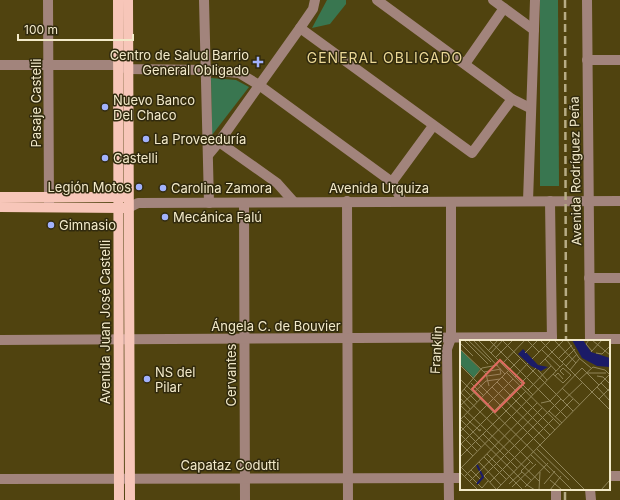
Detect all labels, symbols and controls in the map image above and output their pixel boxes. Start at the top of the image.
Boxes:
scale bar [18,16,133,42]
text: 100 m [24,22,58,37]
place label: Centro de Salud Barrio General Obligado [110,47,249,78]
district label: GENERAL OBLIGADO [307,49,463,66]
marker: Centro de Salud Barrio General Obligado [252,56,264,68]
street label: Pasaje Castelli [28,59,44,147]
place label: Nuevo Banco Del Chaco [113,92,195,123]
street label: Avenida Rodríguez Peña [566,96,584,246]
marker: Nuevo Banco Del Chaco [100,102,110,112]
place label: La Proveeduría [154,131,246,147]
marker: La Proveeduría [141,134,151,144]
place label: Castelli [113,150,158,166]
marker: Castelli [100,153,110,163]
place label: Legión Motos [47,179,131,195]
place label: Carolina Zamora [171,180,272,196]
street label: Avenida Urquiza [329,180,429,196]
marker: Legión Motos [134,182,144,192]
marker: Carolina Zamora [158,183,168,193]
place label: Mecánica Falú [173,209,262,225]
marker: Mecánica Falú [160,212,170,222]
place label: Gimnasio [59,217,116,233]
marker: Gimnasio [46,220,56,230]
street label: Avenida Juan José Castelli [97,240,113,404]
street label: Ángela C. de Bouvier [211,318,341,334]
street label: Franklin [427,325,445,375]
inset map [460,340,610,490]
street label: Cervantes [223,343,239,406]
place label: NS del Pilar [155,364,195,395]
marker: NS del Pilar [142,374,152,384]
street label: Capataz Codutti [181,457,279,473]

